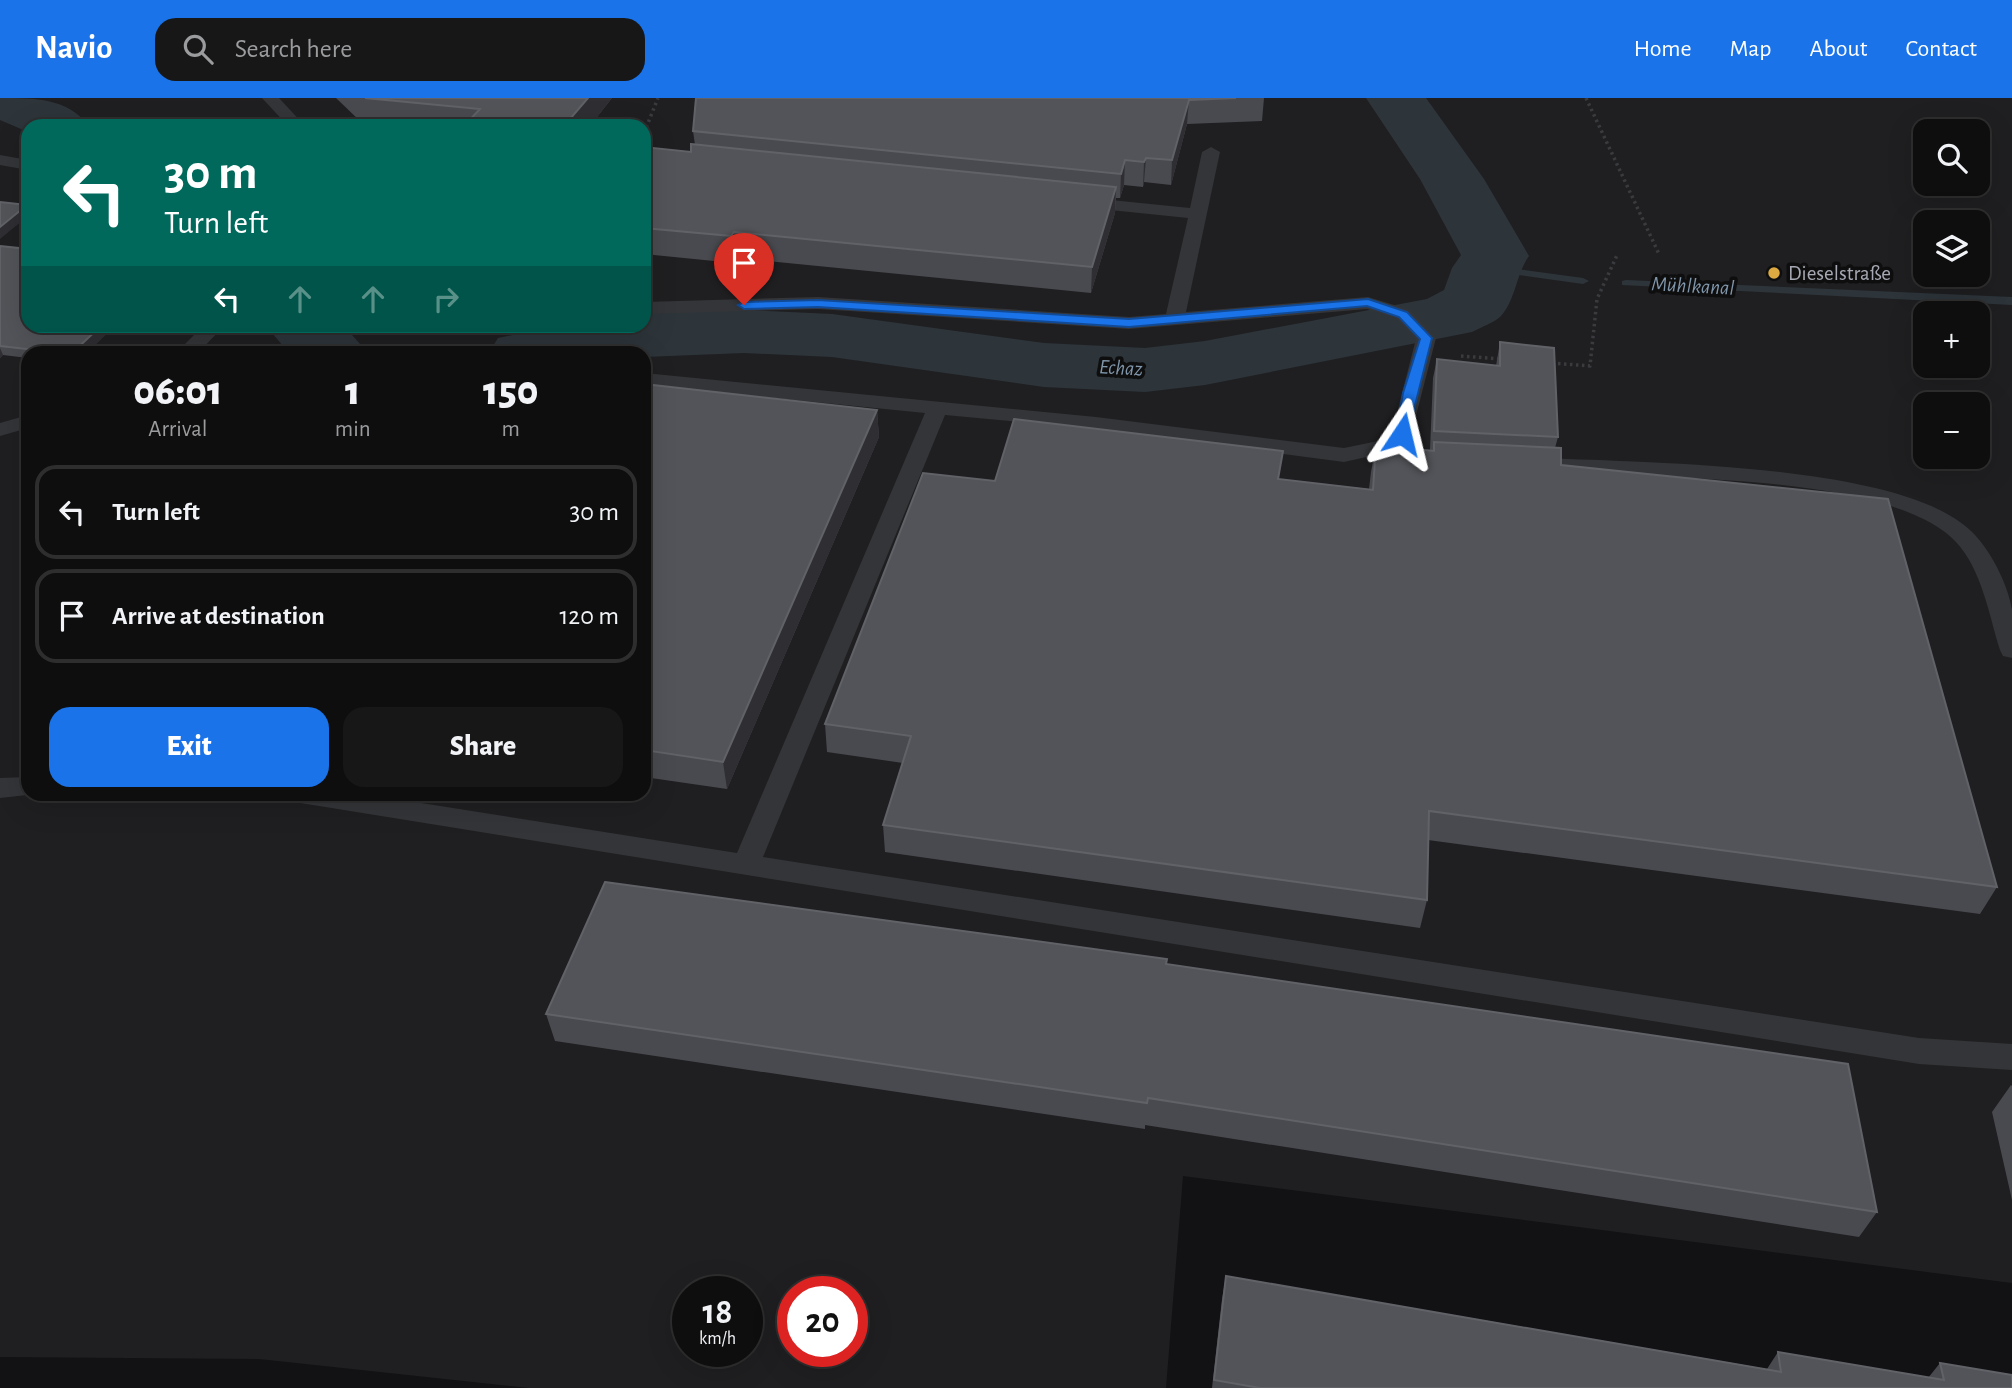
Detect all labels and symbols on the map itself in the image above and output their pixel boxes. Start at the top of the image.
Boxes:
pin [714,233,774,305]
place label: Dieselstraße [1788,263,1891,284]
marker: Dieselstraße [1766,265,1782,281]
water label: Mühlkanal [1651,273,1735,299]
water label: Echaz [1099,356,1144,380]
position arrow [1365,397,1439,471]
speed limit sign: 20 [777,1276,868,1367]

